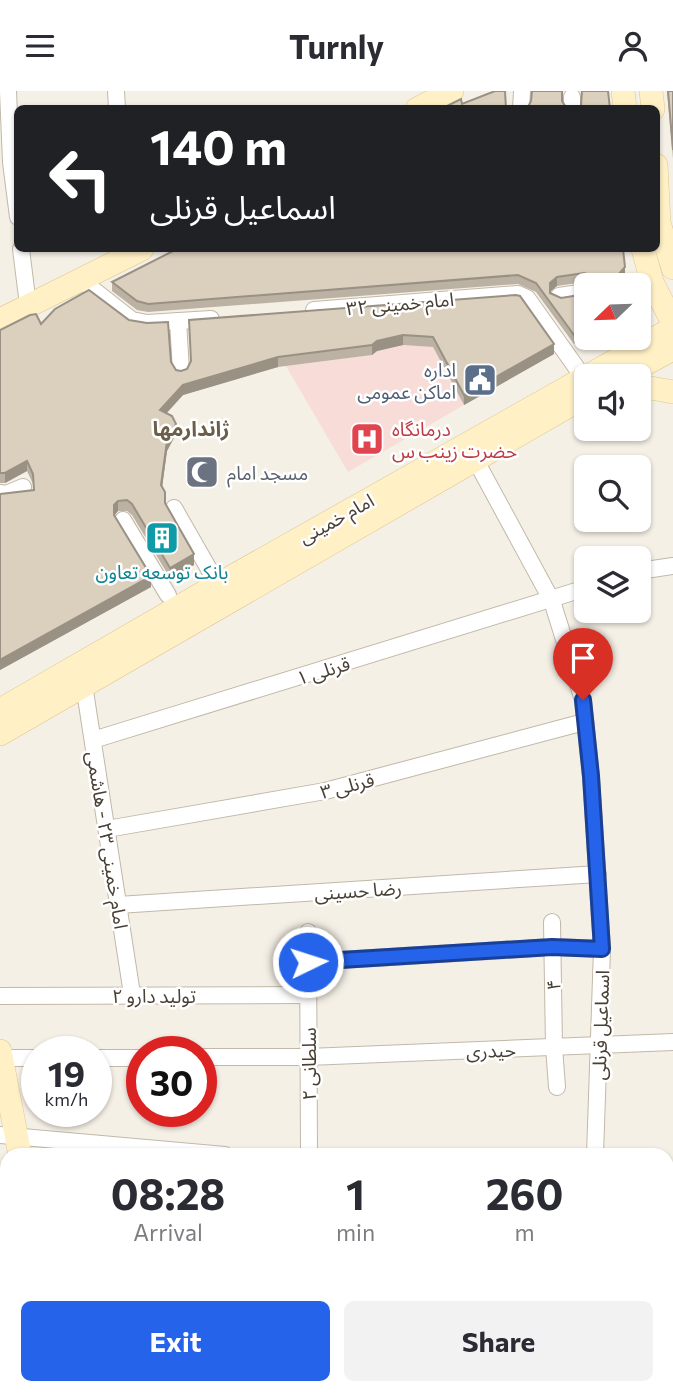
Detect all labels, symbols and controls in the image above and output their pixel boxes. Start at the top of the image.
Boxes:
text: Turnly [289,26,384,66]
icon: menu [21,27,59,65]
icon: person [614,27,652,65]
text: 140 m [150,115,287,175]
icon: left [35,133,126,224]
text: اسماعیل قرنلی [150,186,336,226]
north arrow [574,273,651,350]
map controls [574,273,651,623]
street label: امام خمینی ۳۲ [345,287,455,323]
place label: اداره اماکن عمومی [357,358,456,404]
public building icon: اداره اماکن عمومی [461,361,499,399]
button: sound [574,364,651,441]
district label: ژاندارمها [153,415,230,441]
place label: درمانگاه حضرت زینب س [392,417,517,463]
hospital icon: درمانگاه حضرت زینب س [348,420,386,458]
mosque icon: مسجد امام [183,453,221,491]
button: search [574,455,651,532]
place label: مسجد امام [227,461,308,488]
street label: امام خمینی [294,488,380,552]
building icon: بانک توسعه تعاون [143,519,181,557]
button: layers [574,546,651,623]
place label: بانک توسعه تعاون [96,560,228,584]
pin [553,628,613,700]
icon: arrive [564,639,602,677]
street label: قرنلی ۱ [293,651,353,690]
street label: امام خمینی ۲۳ - هاشمی [79,749,133,931]
street label: قرنلی ۳ [318,767,377,804]
street label: رضا حسینی [313,875,403,906]
position arrow [271,925,345,999]
street label: اسماعیل قرنلی [587,969,614,1081]
street label: ۴ [541,979,565,991]
street label: تولید دارو ۲ [112,984,196,1008]
street label: ۲ سلطانی [297,1027,321,1101]
speed limit sign: 30 [126,1036,217,1127]
street label: حیدری [466,1038,516,1063]
text: 19 [48,1051,85,1094]
text: km/h [45,1088,88,1110]
text: 08:28 [111,1167,225,1219]
text: 1 [346,1167,365,1219]
text: 260 [486,1167,563,1219]
text: Arrival [133,1218,203,1246]
text: min [336,1218,375,1246]
text: m [515,1218,535,1246]
button: Exit [21,1301,330,1381]
button: Share [344,1301,653,1381]

